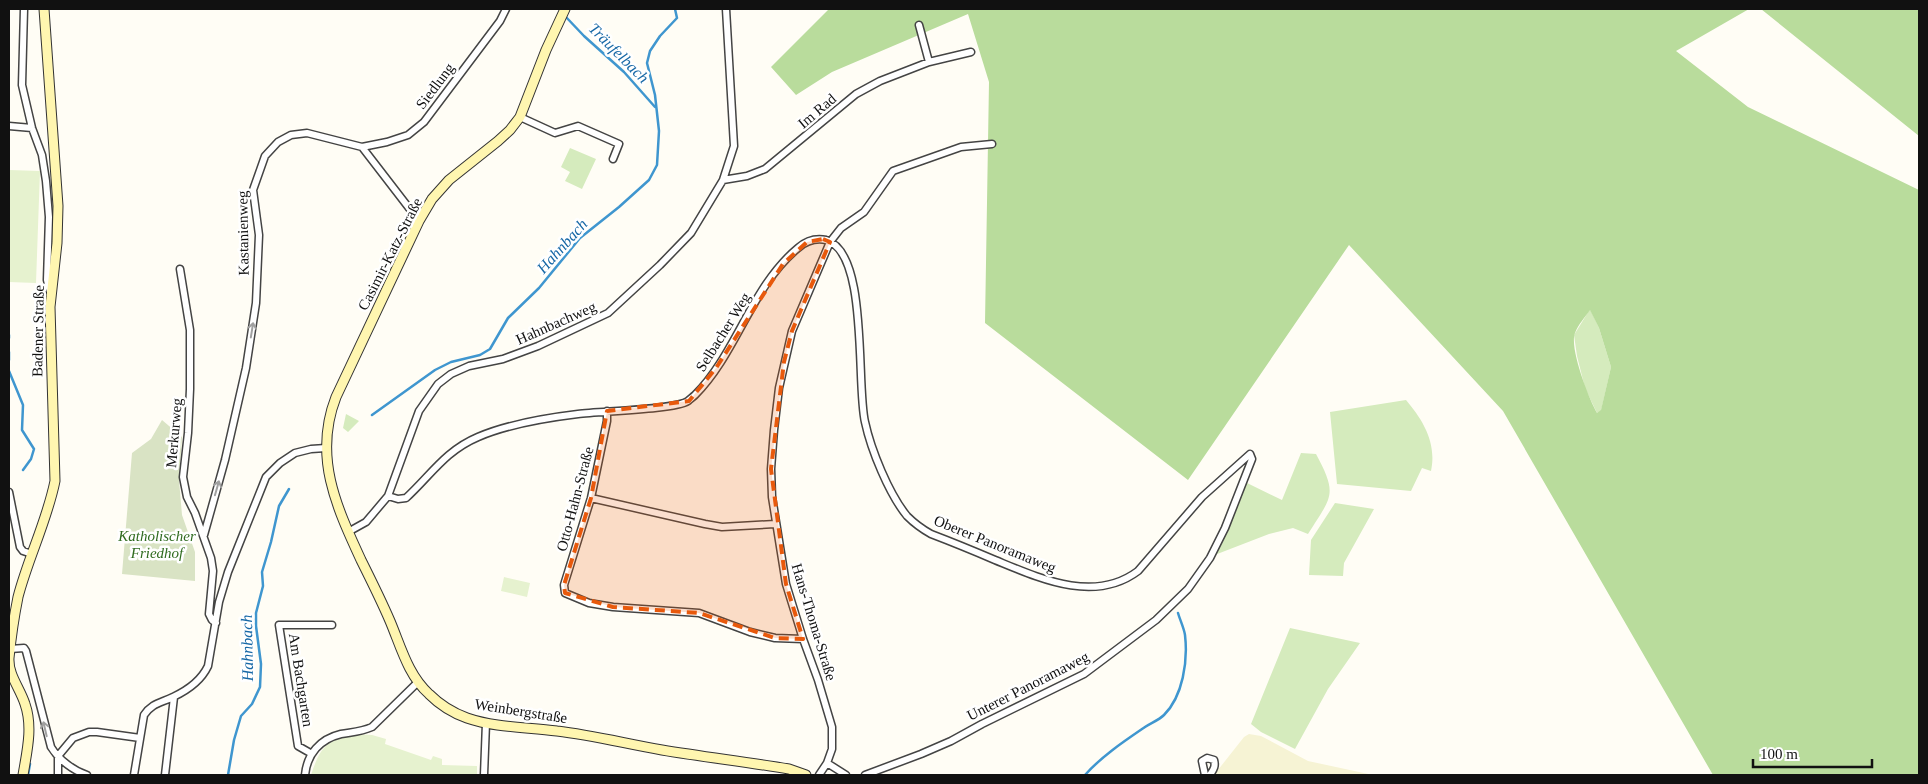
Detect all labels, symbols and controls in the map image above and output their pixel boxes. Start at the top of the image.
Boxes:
water label: Träufelbach [585,20,652,87]
street label: Siedlung [413,59,458,112]
street label: Im Rad [795,90,840,131]
street label: Kastanienweg [234,190,252,276]
street label: Casimir-Katz-Straße [355,195,425,313]
water label: Hahnbach [533,216,591,277]
street label: Badener Straße [29,285,47,377]
street label: Selbacher Weg [692,289,754,374]
street label: Hahnbachweg [514,298,599,348]
one-way arrow [247,322,257,338]
street label: Merkurweg [163,397,185,469]
street label: Otto-Hahn-Straße [553,445,597,553]
one-way arrow [213,481,222,497]
street label: Oberer Panoramaweg [932,512,1059,576]
park label: Katholischer Friedhof [117,528,196,561]
street label: Hans-Thoma-Straße [789,561,840,683]
water label: Hahnbach [238,615,256,682]
street label: Am Bachgarten [286,632,316,728]
street label: Unterer Panoramaweg [964,648,1092,724]
street label: Weinbergstraße [474,696,569,726]
one-way arrow [40,721,49,737]
scale bar [1753,736,1872,768]
text: 100 m [1760,746,1798,762]

